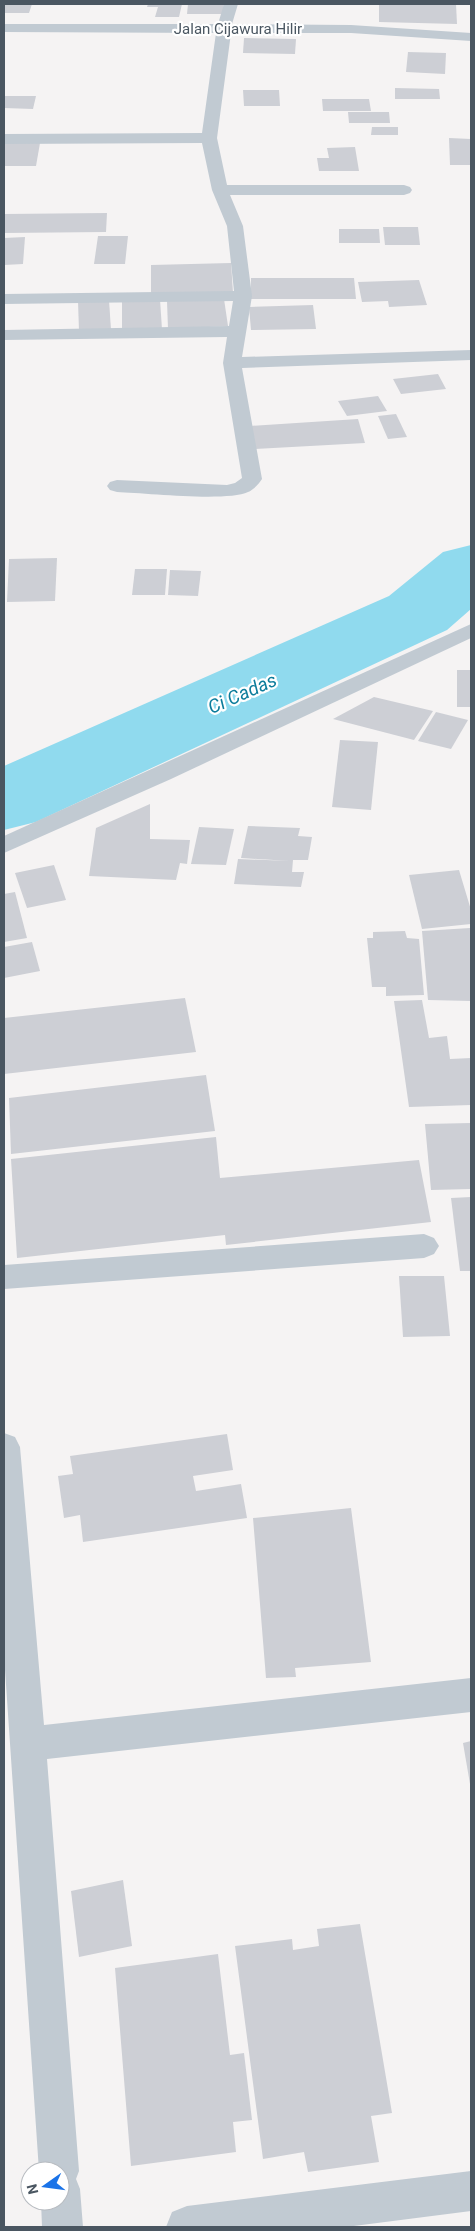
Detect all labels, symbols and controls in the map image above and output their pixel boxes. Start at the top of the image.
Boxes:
street label: Jalan Cijawura Hilir [174,20,302,38]
water label: Ci Cadas [204,668,280,719]
north arrow [20,2161,70,2211]
text: N [23,2182,41,2196]

